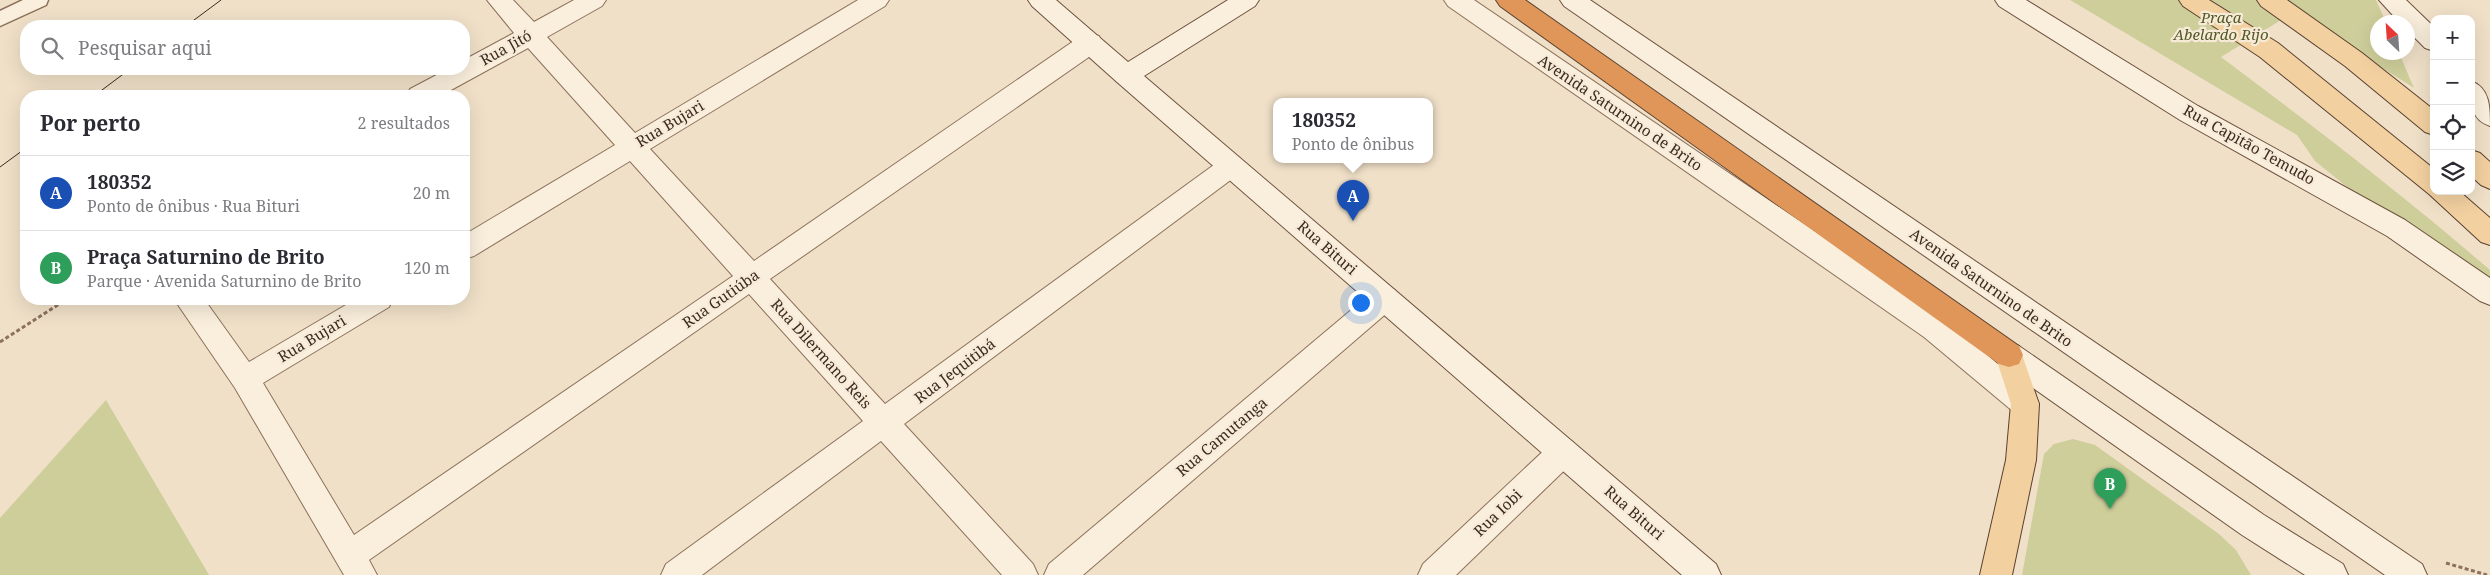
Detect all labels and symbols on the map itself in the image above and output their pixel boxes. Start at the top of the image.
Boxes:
park label: Praça Abelardo Rijo [2172,7,2269,44]
north arrow [2370,15,2415,60]
street label: Rua Jitó [476,25,535,69]
street label: Avenida Saturnino de Brito [1534,50,1707,175]
street label: Rua Bujari [632,95,707,151]
street label: Rua Capitão Temudo [2180,100,2319,189]
pin: A [1337,180,1369,221]
street label: Rua Bituri [1294,216,1362,279]
street label: Avenida Saturnino de Brito [1906,223,2077,351]
street label: Rua Gutiúba [678,264,763,332]
your location [1348,290,1374,316]
street label: Rua Dilermano Reis [767,294,877,413]
street label: Rua Bujari [274,310,349,366]
street label: Rua Jequitibá [910,333,999,407]
street label: Rua Camutanga [1172,392,1271,480]
pin: B [2094,468,2126,509]
street label: Rua Bituri [1601,481,1669,544]
street label: Rua Iobi [1469,484,1526,540]

